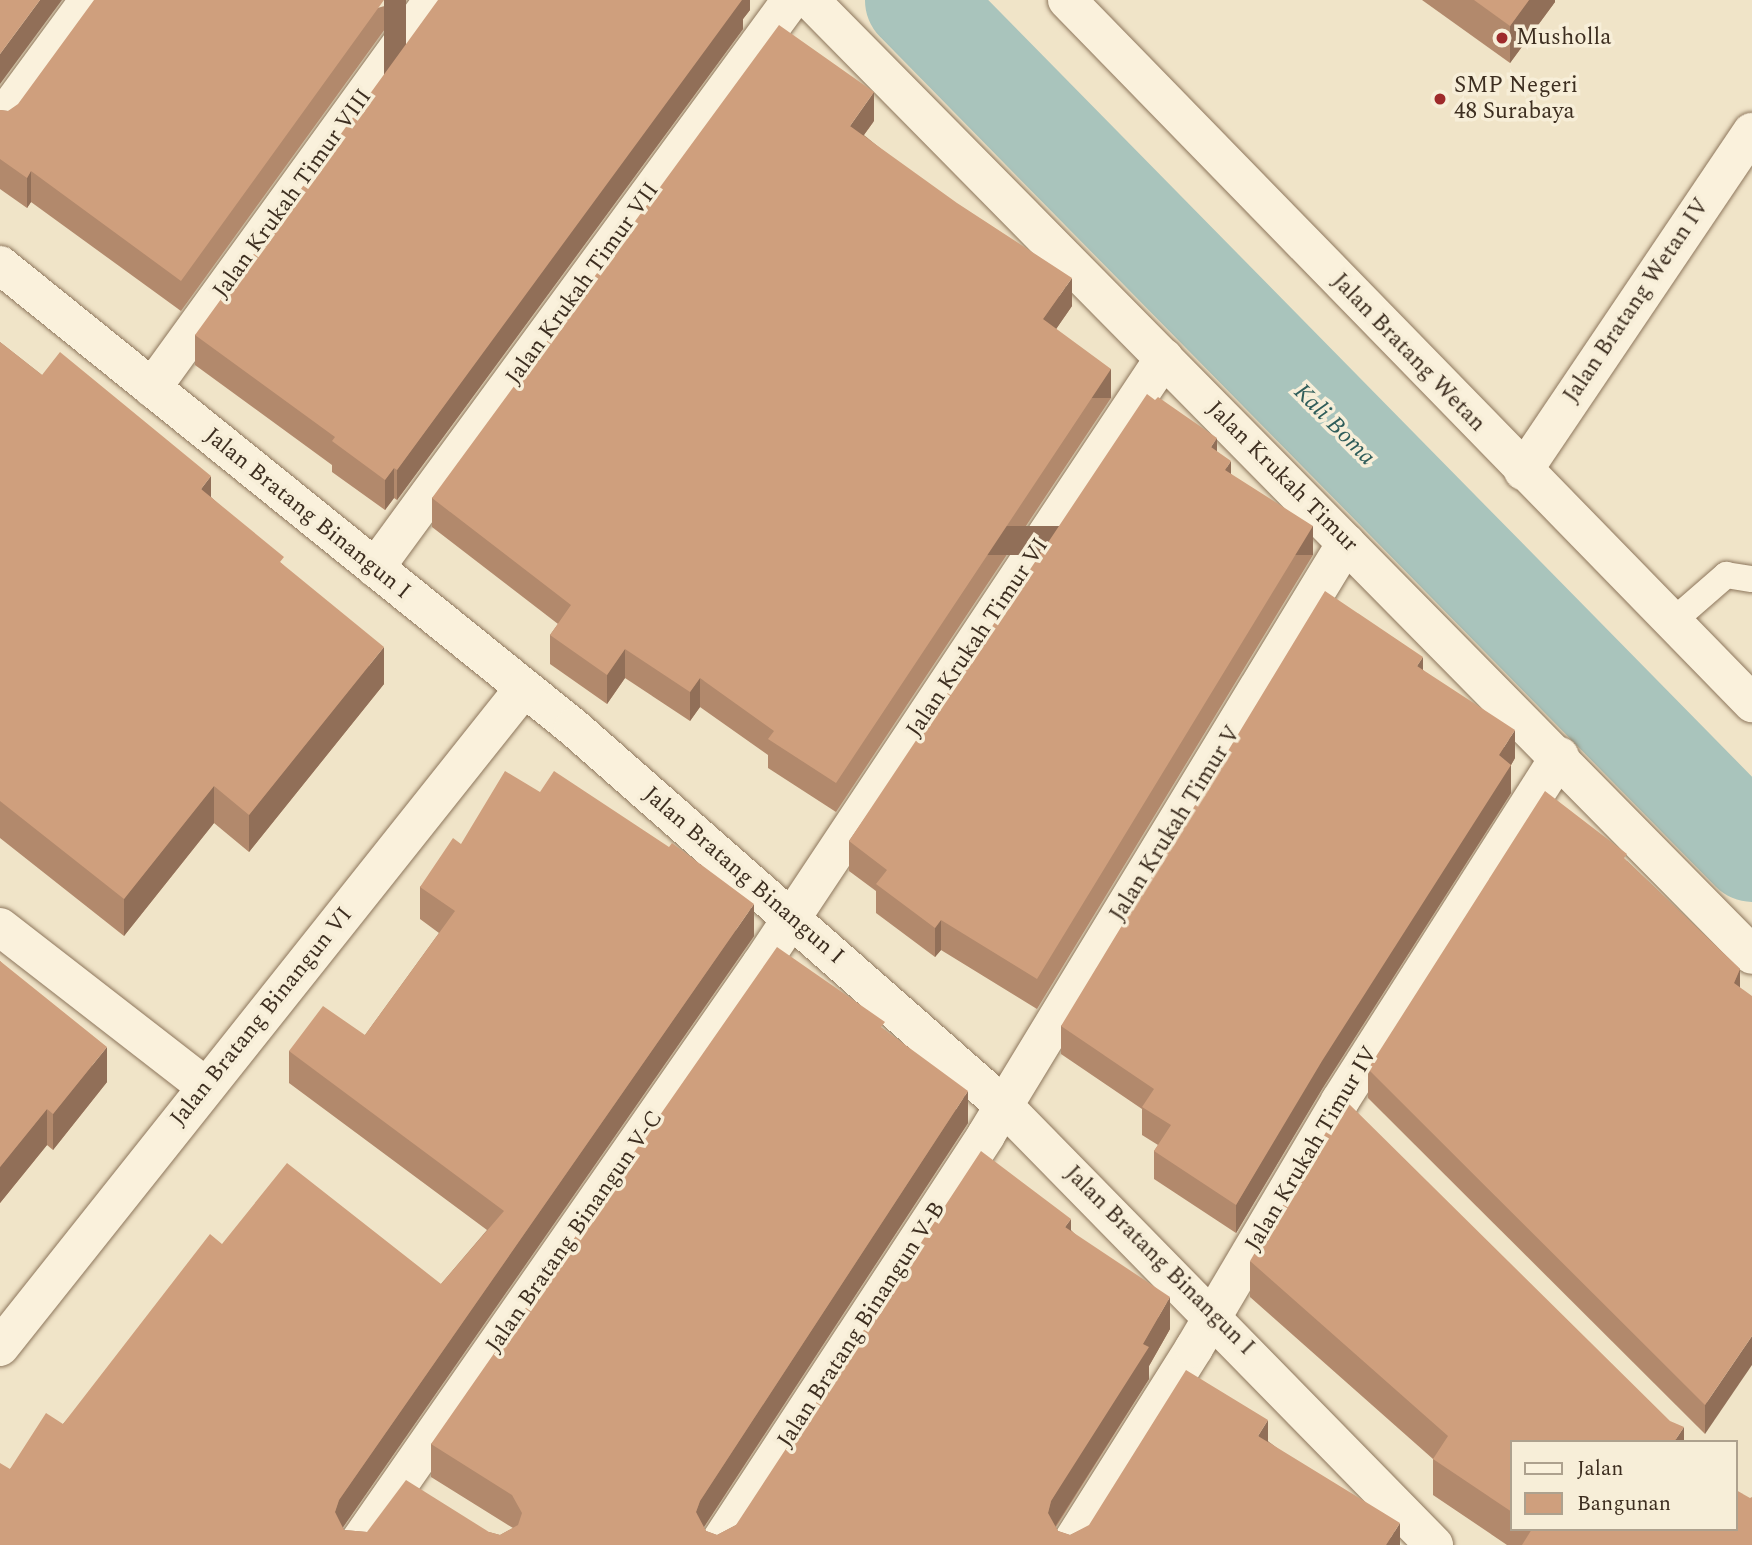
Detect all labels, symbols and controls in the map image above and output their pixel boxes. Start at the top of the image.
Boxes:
place label: Musholla [1516,24,1611,52]
marker: Musholla [1494,30,1510,46]
place label: SMP Negeri 48 Surabaya [1454,72,1578,126]
street label: Jalan Krukah Timur VIII [208,84,378,304]
marker: SMP Negeri 48 Surabaya [1432,91,1448,107]
street label: Jalan Krukah Timur VII [500,178,666,390]
street label: Jalan Bratang Wetan IV [1558,193,1716,409]
street label: Jalan Bratang Wetan [1325,268,1491,438]
water label: Kali Boma [1287,378,1381,472]
street label: Jalan Krukah Timur [1201,396,1363,558]
street label: Jalan Bratang Binangun I [198,422,416,606]
street label: Jalan Krukah Timur VI [901,533,1055,743]
street label: Jalan Krukah Timur V [1105,721,1247,927]
street label: Jalan Bratang Binangun I [637,781,849,971]
street label: Jalan Bratang Binangun VI [165,902,359,1132]
street label: Jalan Krukah Timur IV [1240,1042,1384,1256]
street label: Jalan Bratang Binangun V-C [481,1106,669,1358]
street label: Jalan Bratang Binangun I [1058,1160,1260,1362]
street label: Jalan Bratang Binangun V-B [772,1197,952,1453]
legend [1510,1440,1738,1531]
text: Jalan [1577,1453,1623,1485]
text: Bangunan [1577,1488,1671,1520]

